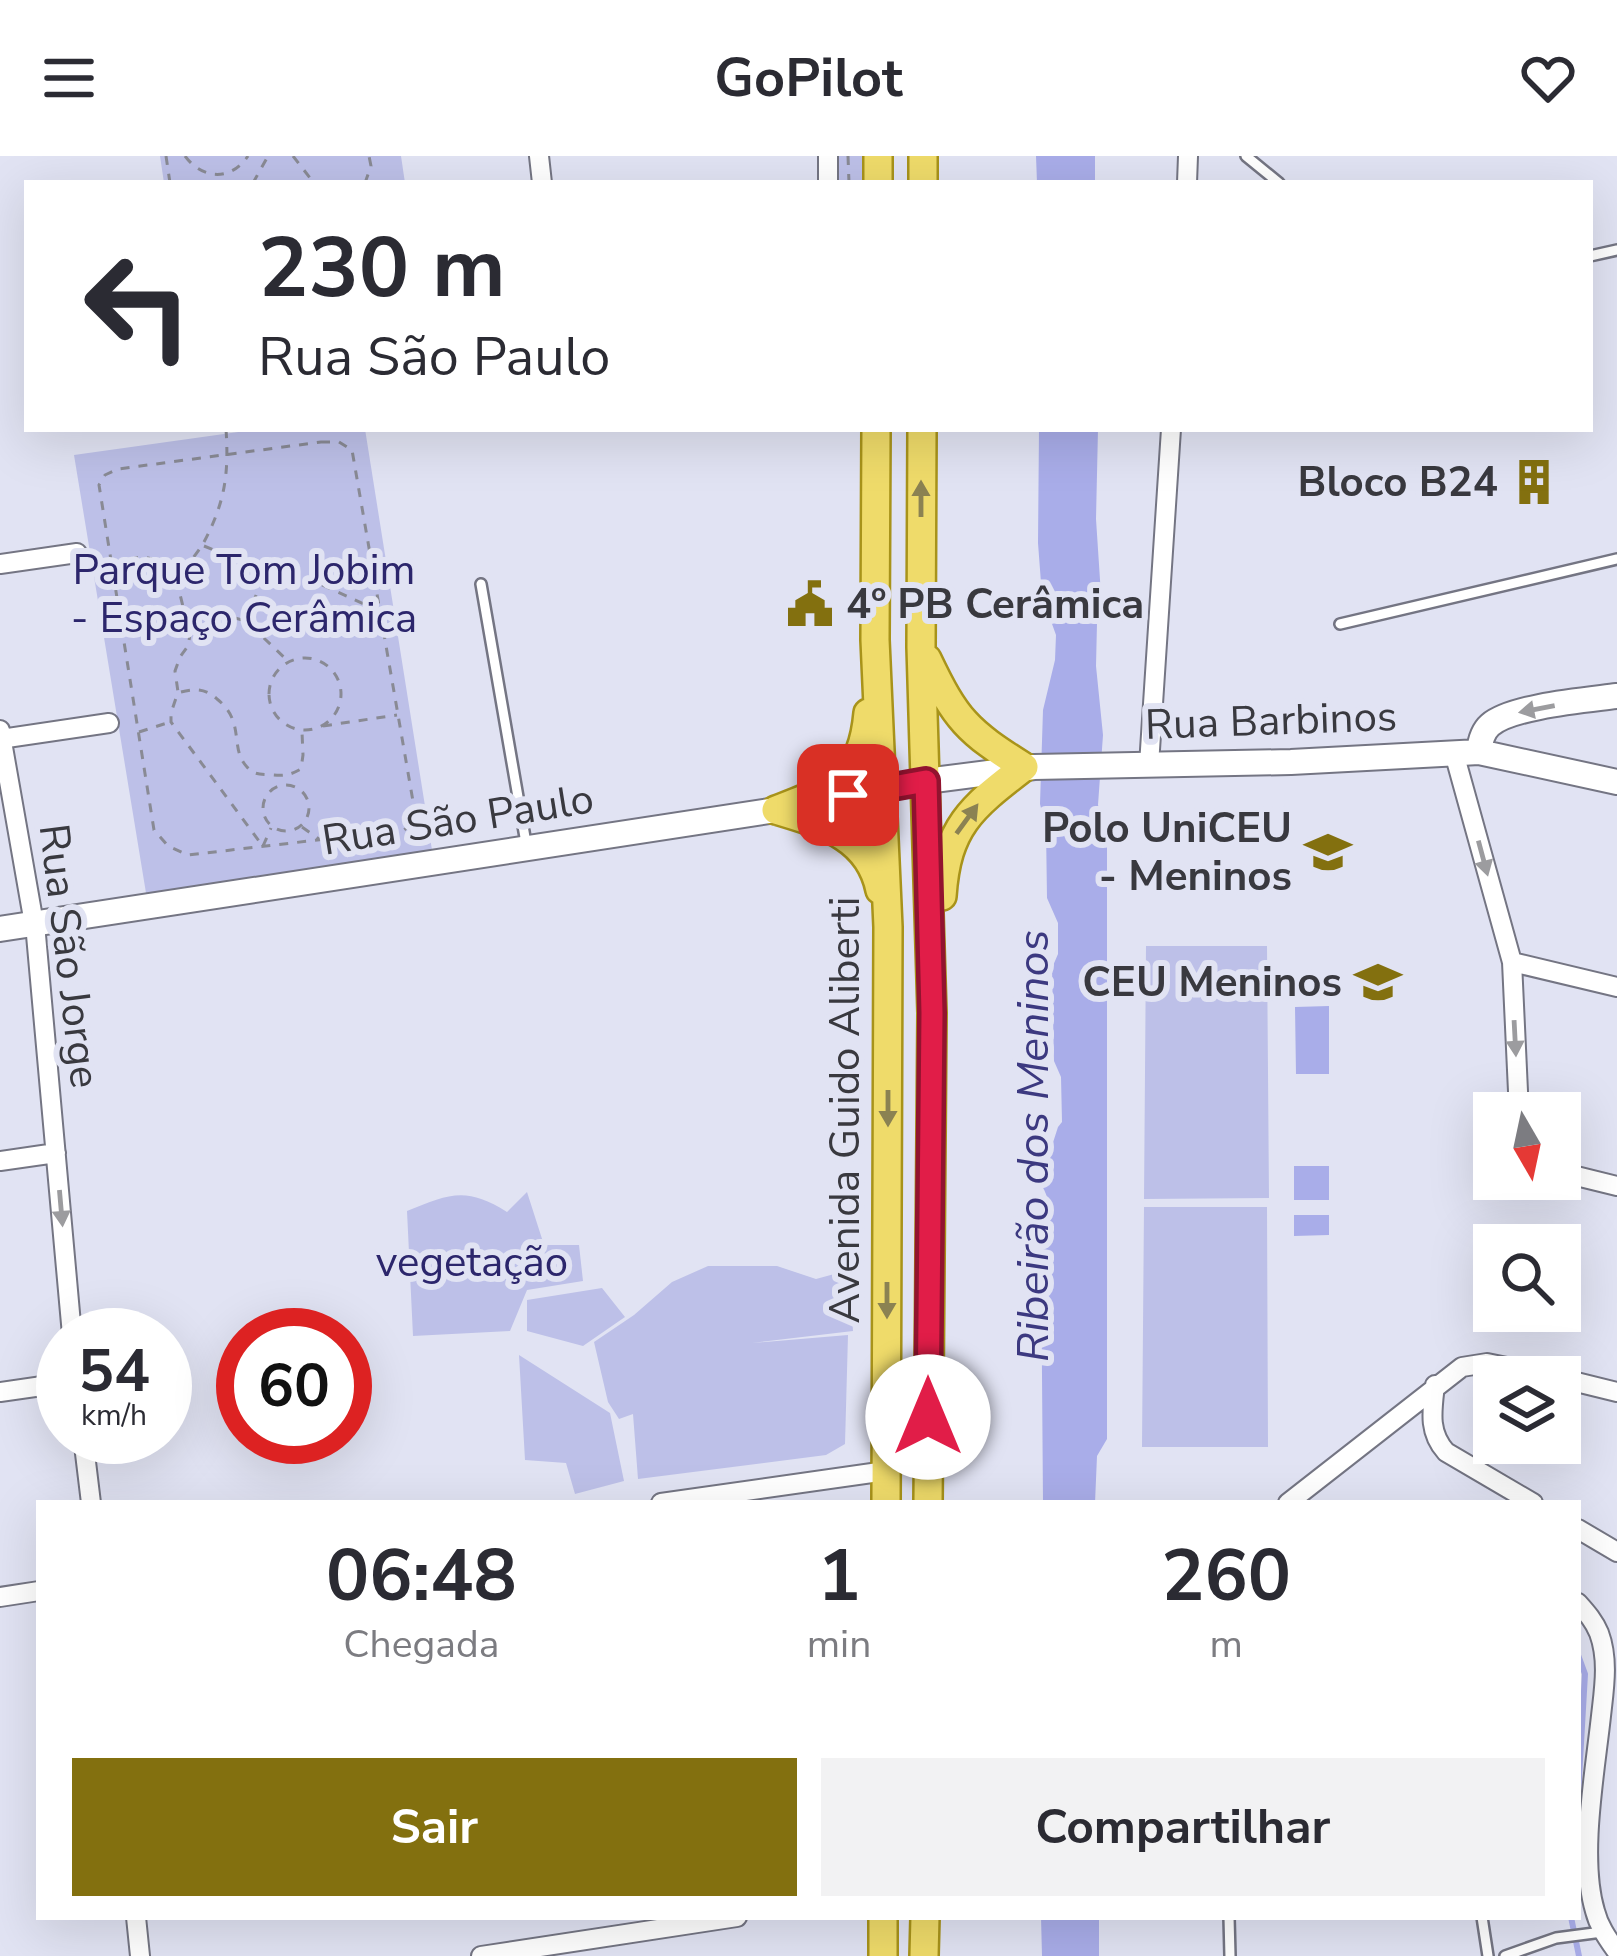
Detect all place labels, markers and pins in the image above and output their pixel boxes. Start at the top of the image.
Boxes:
place label: Bloco B24 [1297,454,1498,511]
building icon: Bloco B24 [1509,457,1559,507]
place label: 4º PB Cerâmica [846,576,1144,633]
public building icon: 4º PB Cerâmica [785,579,835,629]
pin [797,744,899,846]
place label: Polo UniCEU - Meninos [1042,800,1292,905]
school or university icon: Polo UniCEU - Meninos [1303,827,1353,877]
place label: CEU Meninos [1082,954,1342,1011]
school or university icon: CEU Meninos [1353,957,1403,1007]

